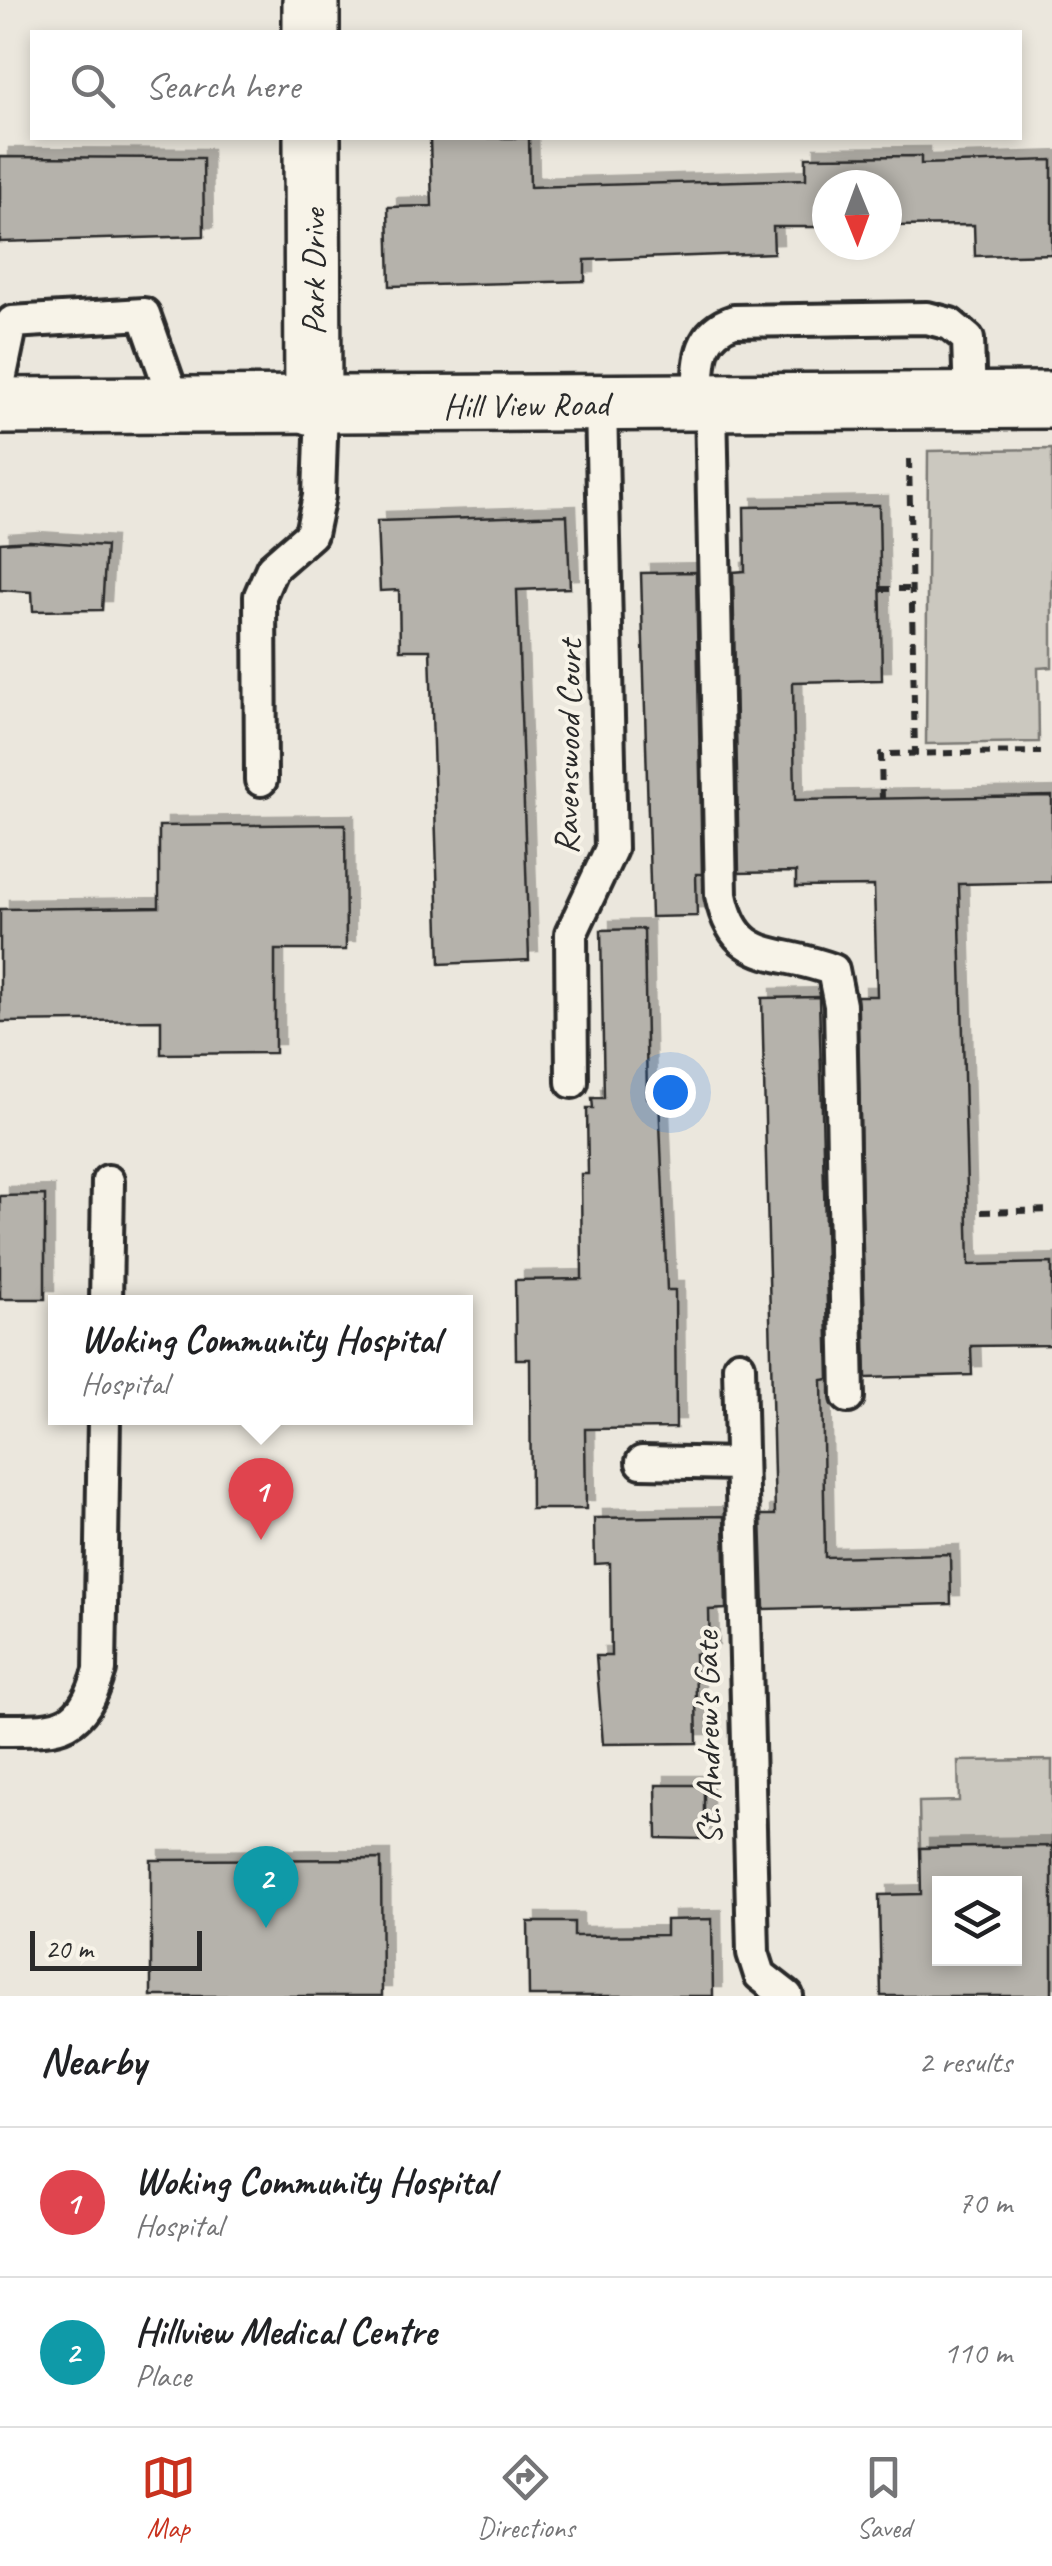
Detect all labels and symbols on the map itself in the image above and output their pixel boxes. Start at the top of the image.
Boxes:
north arrow [812,170,902,260]
street label: Park Drive [291,206,336,335]
street label: Hill View Road [443,381,615,429]
street label: Ravenswood Court [544,636,592,855]
your location [645,1067,696,1118]
pin: 1 [228,1458,294,1540]
street label: St. Andrew's Gate [684,1628,732,1845]
pin: 2 [234,1846,298,1928]
scale bar [30,1926,202,1971]

